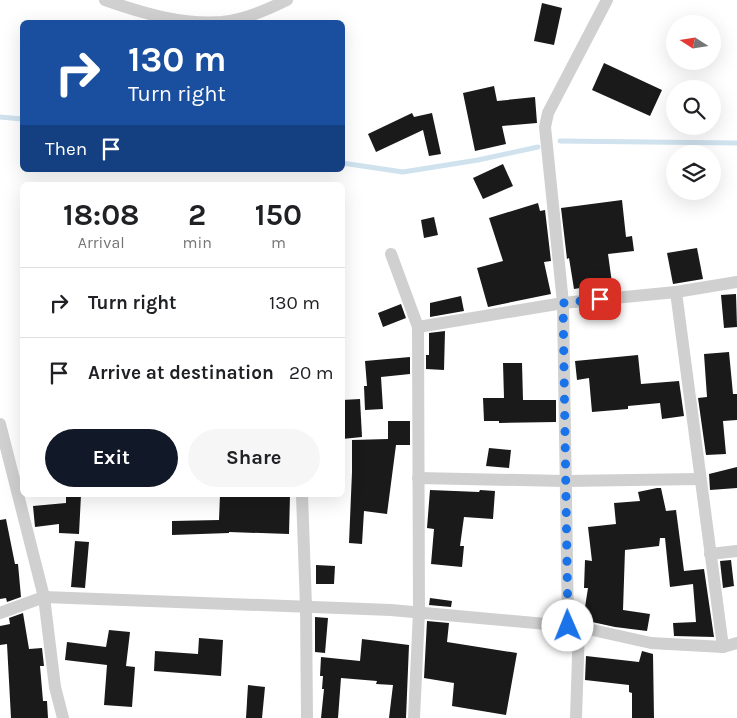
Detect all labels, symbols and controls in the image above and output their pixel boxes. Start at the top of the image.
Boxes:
north arrow [666,15,721,70]
map controls [666,15,721,200]
text: 130 m [128,39,226,80]
icon: right [45,40,110,105]
button: search [666,80,721,135]
text: Turn right [128,81,226,107]
icon: arrive [97,135,125,163]
text: Then [45,138,87,160]
button: layers [666,145,721,200]
text: 18:08 [63,197,140,233]
text: 2 [188,197,206,233]
text: 150 [255,197,302,233]
text: Arrival [78,233,125,252]
text: min [182,233,212,252]
text: m [271,233,286,252]
pin [579,278,621,320]
icon: arrive [586,285,614,313]
icon: right [45,289,73,317]
text: Turn right [88,292,177,314]
text: 130 m [269,292,320,314]
icon: arrive [45,359,73,387]
text: Arrive at destination [88,362,274,384]
text: 20 m [289,362,334,384]
button: Exit [45,429,178,487]
button: Share [188,429,320,487]
position arrow [541,599,593,651]

